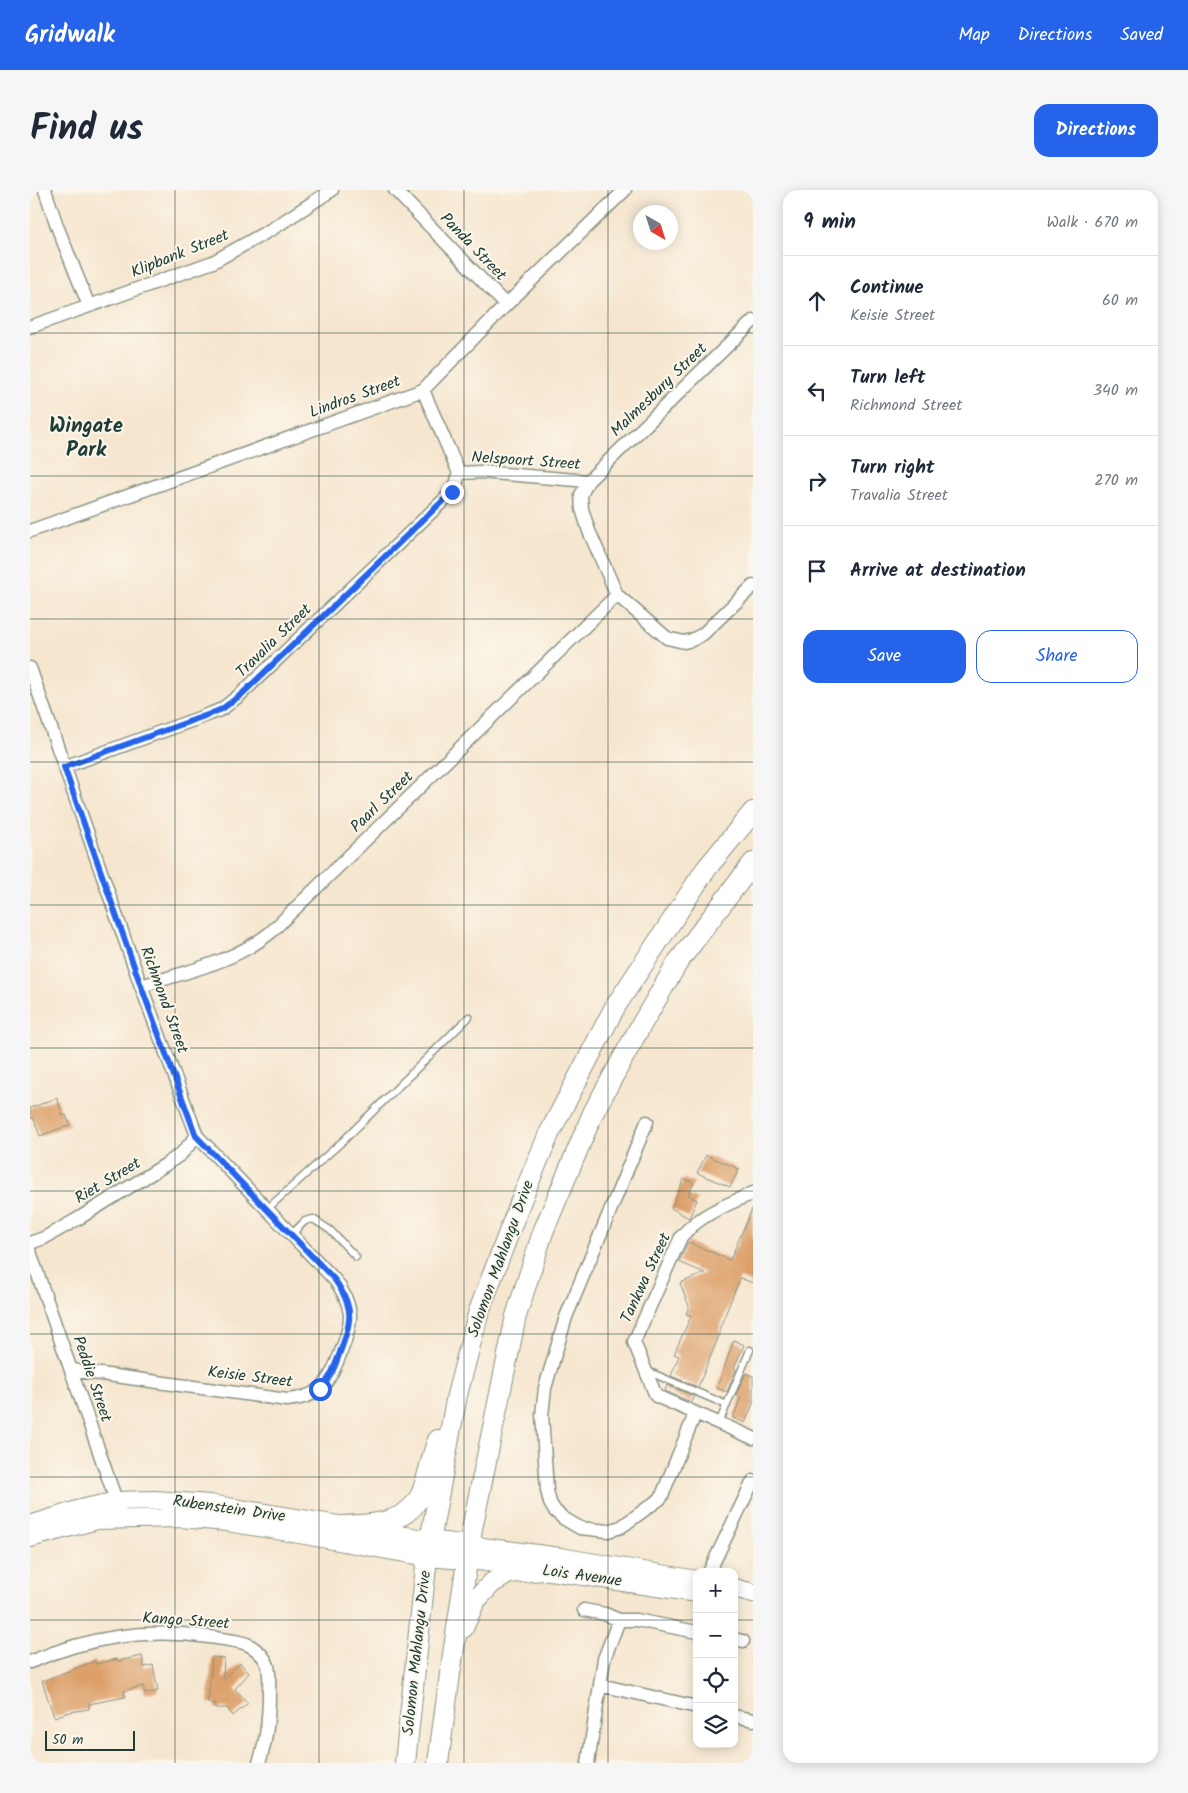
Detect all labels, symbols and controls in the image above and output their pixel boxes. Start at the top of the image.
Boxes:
text: Gridwalk [25,16,115,55]
text: Map [958,21,990,50]
text: Directions [1018,21,1092,50]
text: Saved [1120,21,1163,50]
text: Find us [30,102,143,158]
button: Directions [1034,104,1158,157]
north arrow [633,205,678,250]
text: 9 min [803,206,856,239]
street label: Panda Street [434,207,513,288]
text: Walk · 670 m [1047,210,1138,235]
street label: Klipbank Street [127,223,234,285]
text: Continue [850,273,923,303]
icon: ahead [803,287,831,315]
text: 60 m [1102,288,1138,313]
text: Keisie Street [850,303,935,328]
street label: Malmesbury Street [605,336,714,443]
text: Turn left [850,363,925,393]
street label: Lindros Street [306,369,405,425]
icon: left [803,377,831,405]
text: 340 m [1093,378,1138,403]
text: Richmond Street [850,393,962,418]
district label: Wingate Park [49,410,123,467]
street label: Nelspoort Street [471,445,582,477]
text: Turn right [850,453,935,483]
icon: right [803,467,831,495]
text: 270 m [1094,468,1138,493]
route end [441,481,464,504]
text: Travalia Street [850,483,948,508]
text: Arrive at destination [850,556,1026,586]
icon: arrive [803,557,831,585]
street label: Travalia Street [230,597,318,684]
button: Save [803,630,966,683]
button: Share [976,630,1138,683]
street label: Paarl Street [345,765,420,839]
street label: Richmond Street [133,943,195,1058]
street label: Riet Street [70,1151,147,1211]
street label: Solomon Mahlangu Drive [461,1177,541,1341]
street label: Tankwa Street [614,1228,678,1327]
street label: Peddie Street [66,1332,119,1426]
street label: Keisie Street [206,1359,295,1395]
route start [309,1378,332,1401]
street label: Rubenstein Drive [171,1489,287,1529]
street label: Lois Avenue [541,1558,623,1594]
map controls [693,1568,738,1748]
button: + [693,1568,738,1613]
street label: Solomon Mahlangu Drive [396,1569,438,1737]
street label: Kango Street [142,1605,231,1637]
button: − [693,1613,738,1658]
button: locate [693,1658,738,1703]
button: layers [693,1703,738,1748]
scale bar [45,1728,135,1751]
text: 50 m [52,1729,83,1751]

